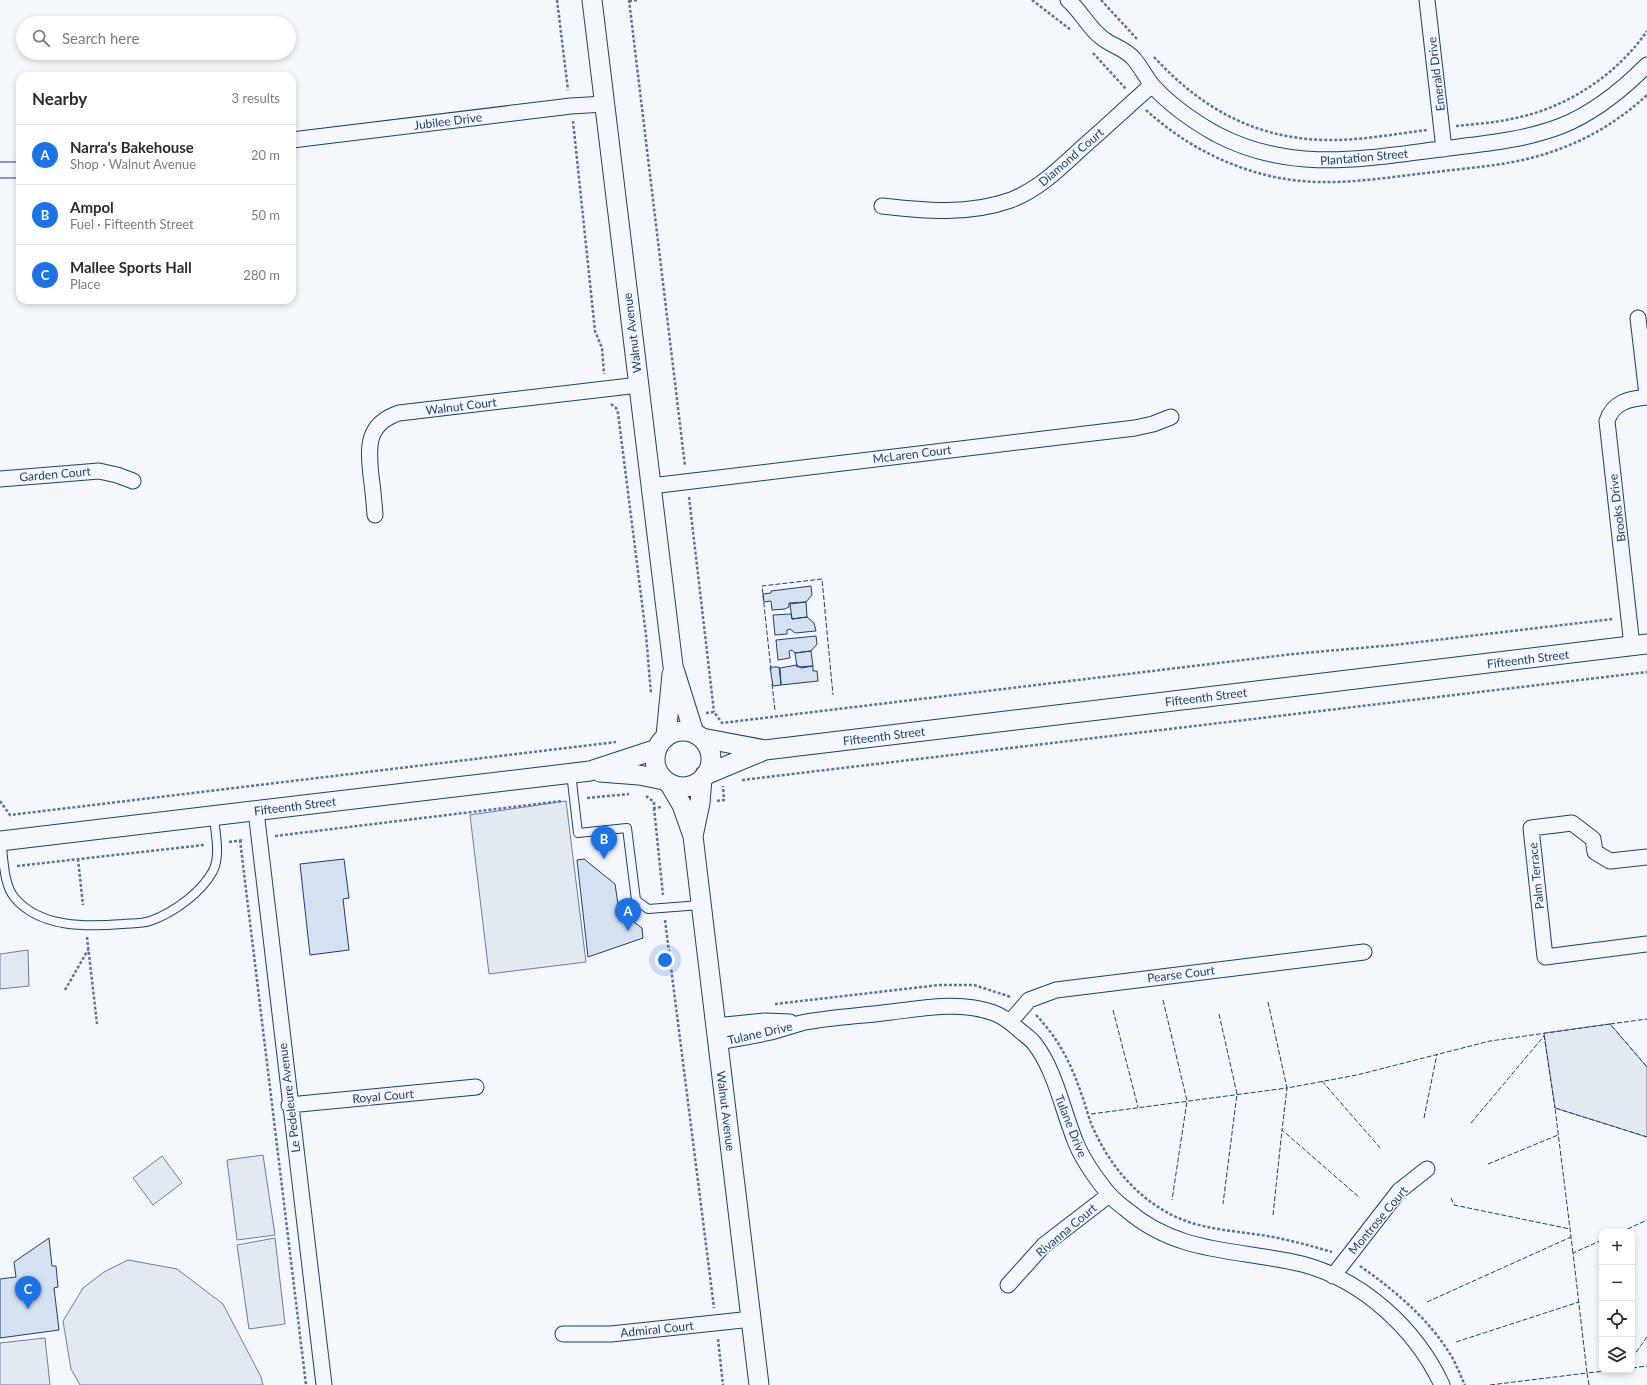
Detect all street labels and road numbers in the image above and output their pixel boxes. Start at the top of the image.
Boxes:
street label: Emerald Drive [1424,36,1448,112]
street label: Jubilee Drive [413,109,483,133]
street label: Diamond Court [1035,124,1107,189]
street label: Plantation Street [1319,146,1409,168]
street label: Walnut Avenue [620,292,644,374]
street label: Walnut Court [425,394,498,418]
street label: McLaren Court [872,442,953,466]
street label: Garden Court [19,463,92,485]
street label: Brooks Drive [1605,473,1629,543]
street label: Fifteenth Street [1486,646,1571,671]
street label: Fifteenth Street [1164,684,1249,709]
street label: Fifteenth Street [842,723,927,748]
street label: Fifteenth Street [253,793,338,818]
street label: Palm Terrace [1525,842,1547,910]
street label: Pearse Court [1146,962,1216,986]
street label: Tulane Drive [726,1018,794,1048]
street label: Le Pedeleure Avenue [275,1042,303,1154]
street label: Walnut Avenue [714,1070,738,1152]
street label: Royal Court [352,1086,415,1106]
street label: Tulane Drive [1052,1093,1090,1159]
street label: Montrose Court [1345,1182,1411,1257]
street label: Rivanna Court [1033,1200,1100,1260]
street label: Admiral Court [620,1318,695,1340]

